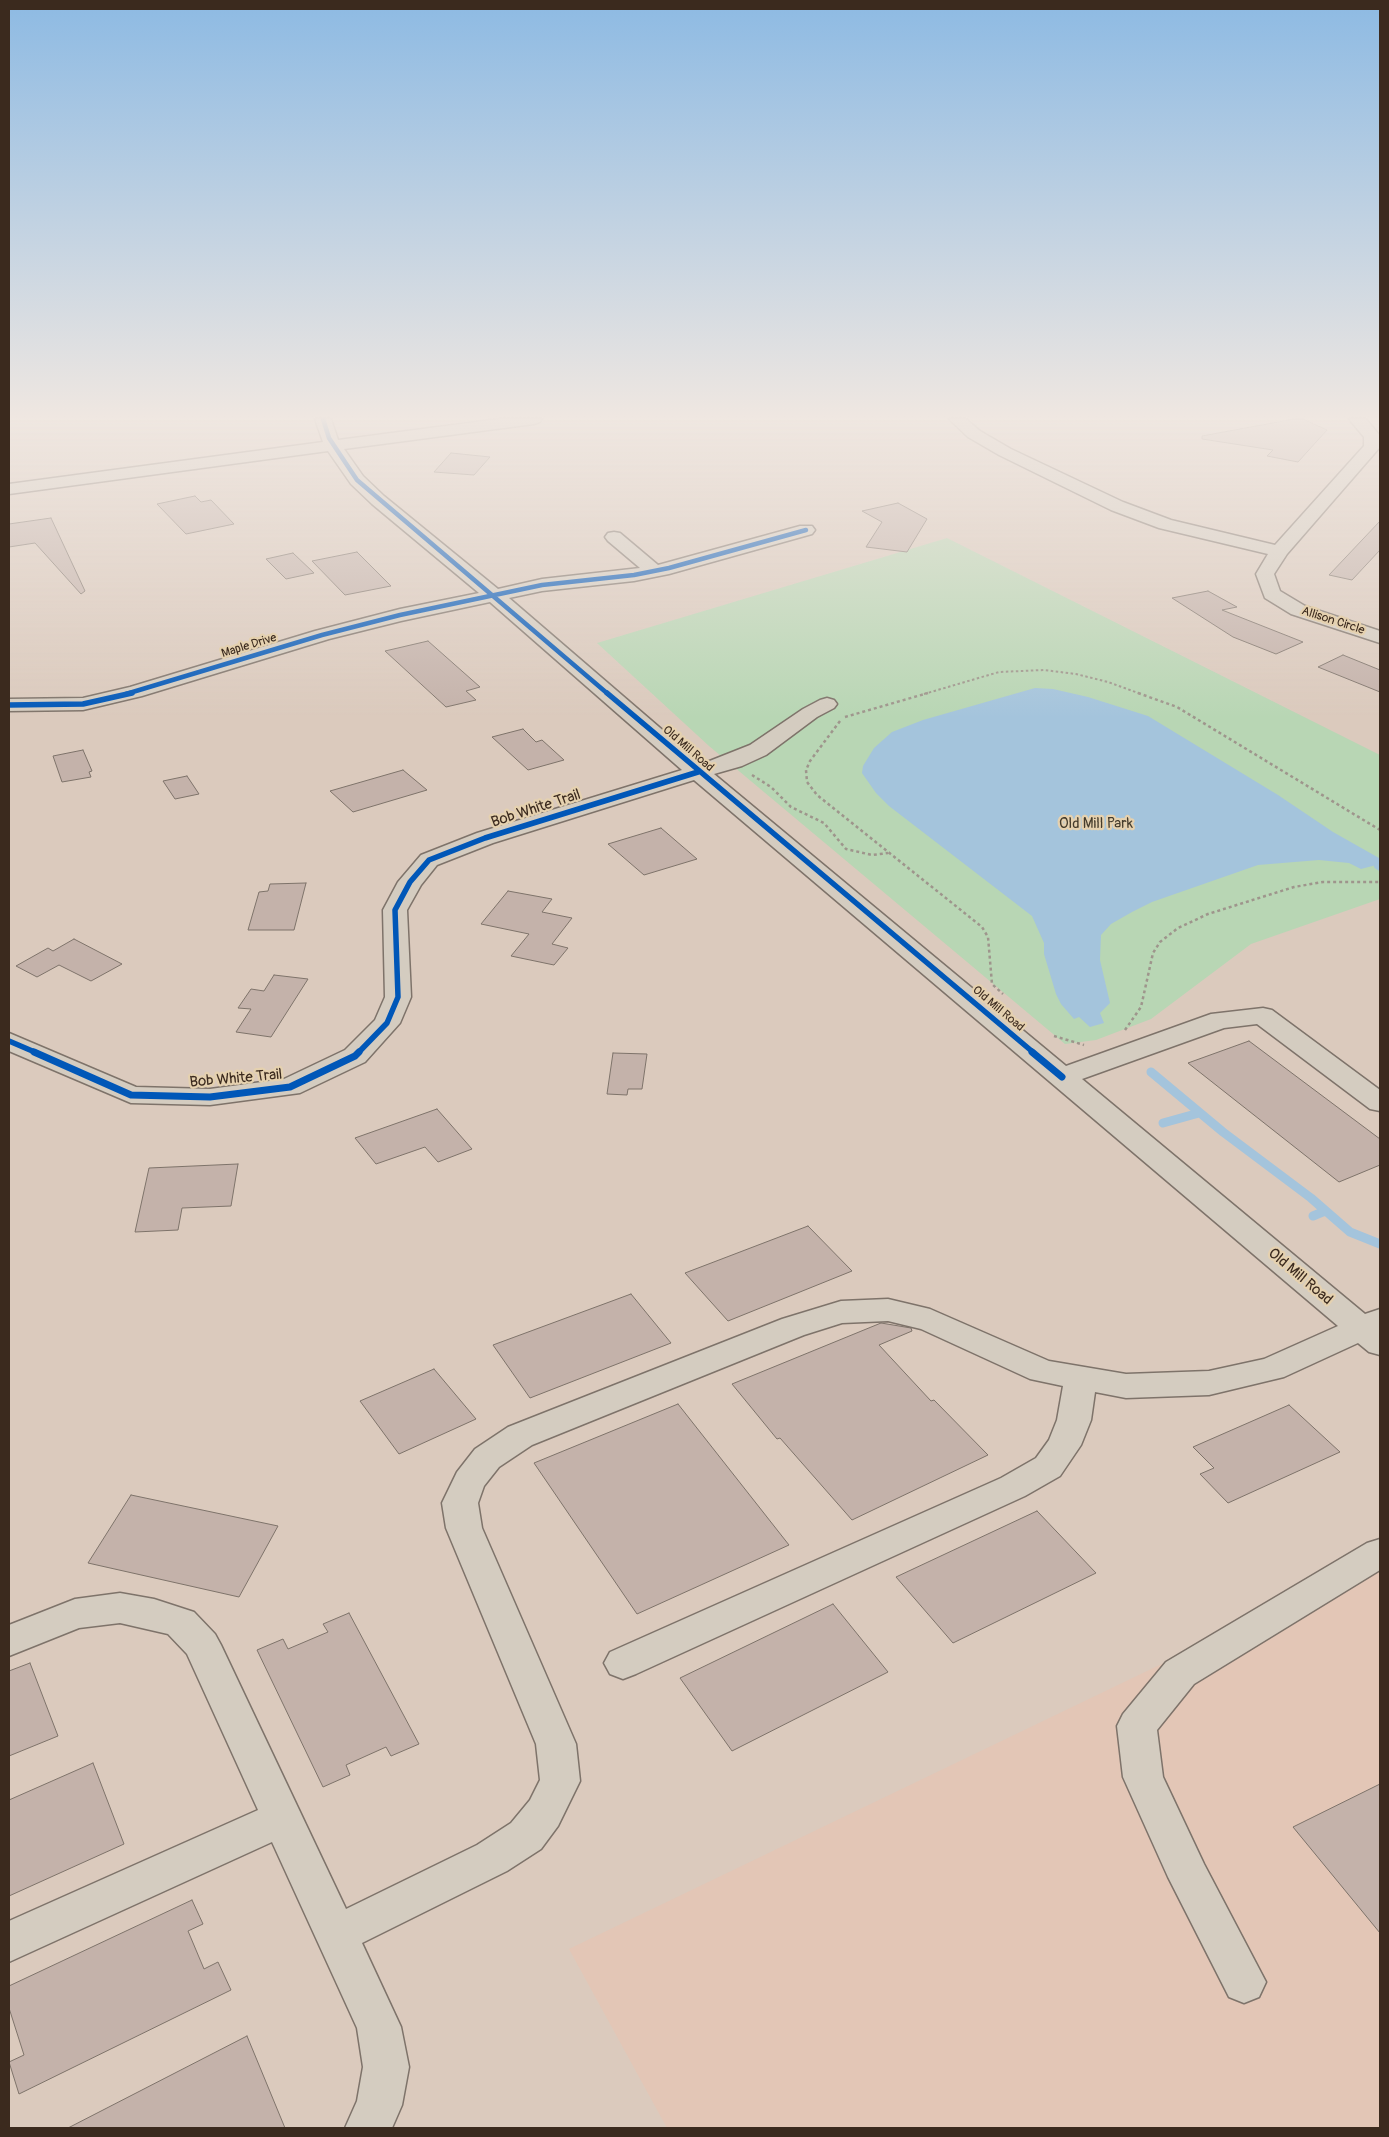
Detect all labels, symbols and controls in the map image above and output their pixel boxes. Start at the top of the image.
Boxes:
street label: Allison Circle [1300,604,1366,638]
street label: Maple Drive [220,631,278,661]
street label: Old Mill Road [660,723,716,775]
street label: Bob White Trail [489,786,583,832]
park label: Old Mill Park [1059,815,1133,833]
street label: Old Mill Road [969,983,1027,1035]
street label: Bob White Trail [189,1066,283,1092]
street label: Old Mill Road [1264,1245,1336,1309]

